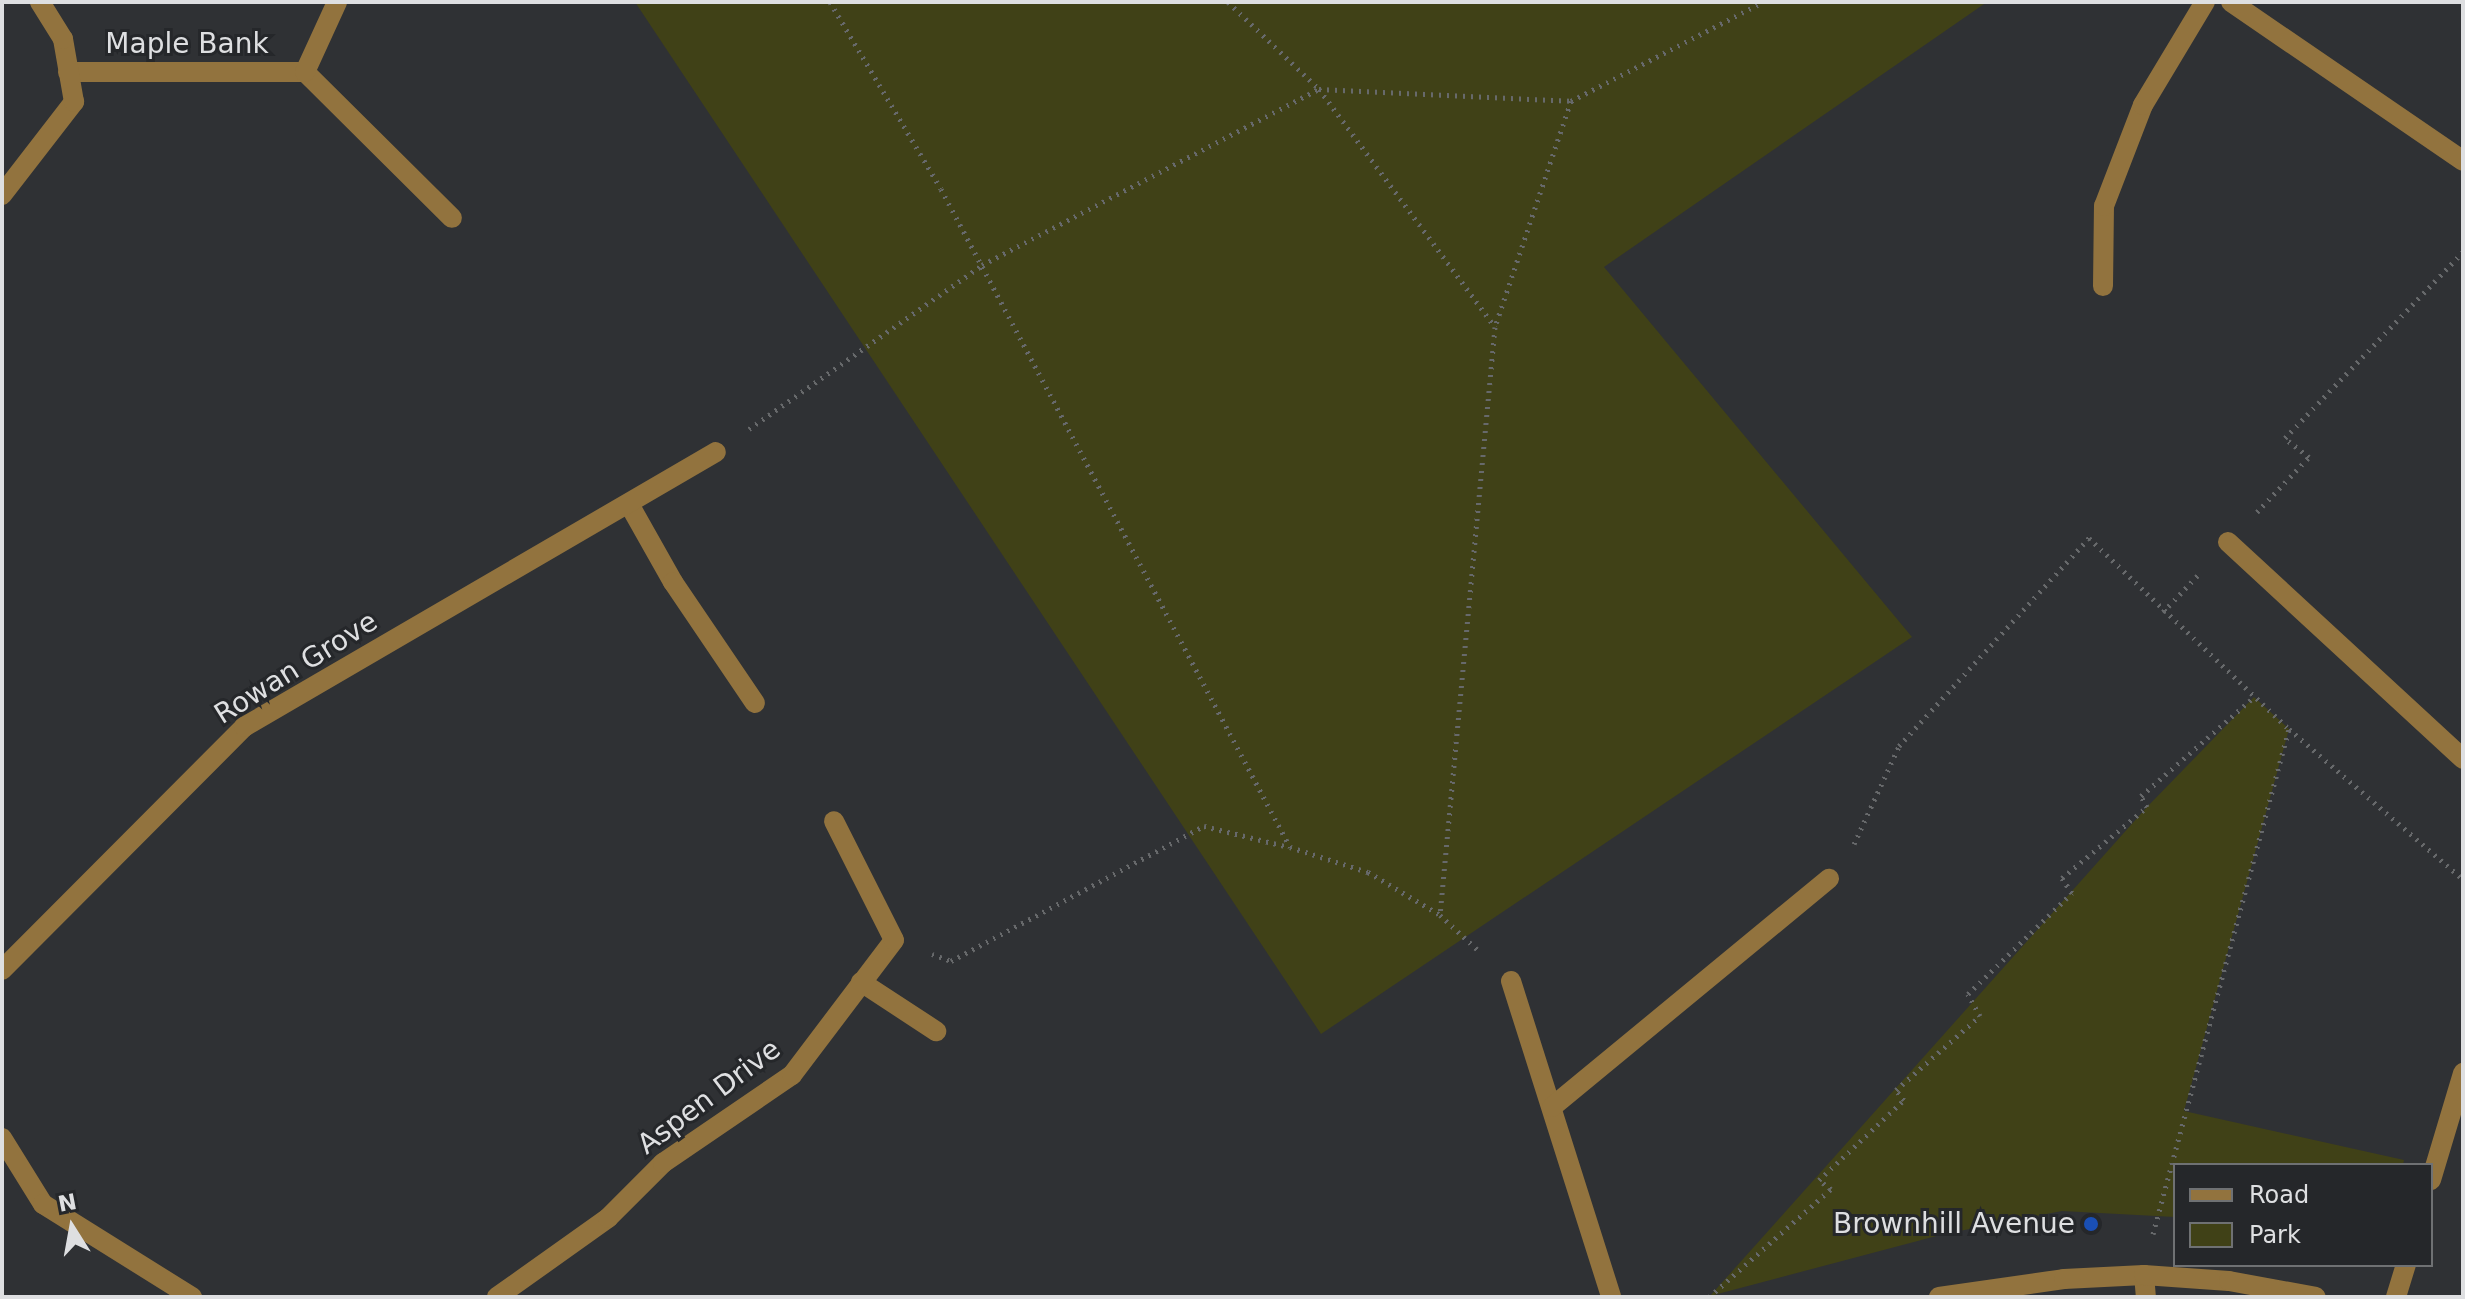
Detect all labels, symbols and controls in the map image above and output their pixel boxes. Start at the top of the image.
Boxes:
street label: Maple Bank [105,27,269,61]
street label: Rowan Grove [208,605,384,731]
street label: Aspen Drive [631,1032,787,1162]
legend [2173,1163,2433,1267]
text: Road [2249,1181,2309,1209]
north arrow [32,1187,112,1267]
text: N [56,1189,79,1217]
place label: Brownhill Avenue [1833,1207,2075,1241]
marker: Brownhill Avenue [2082,1215,2100,1233]
text: Park [2249,1221,2301,1249]

